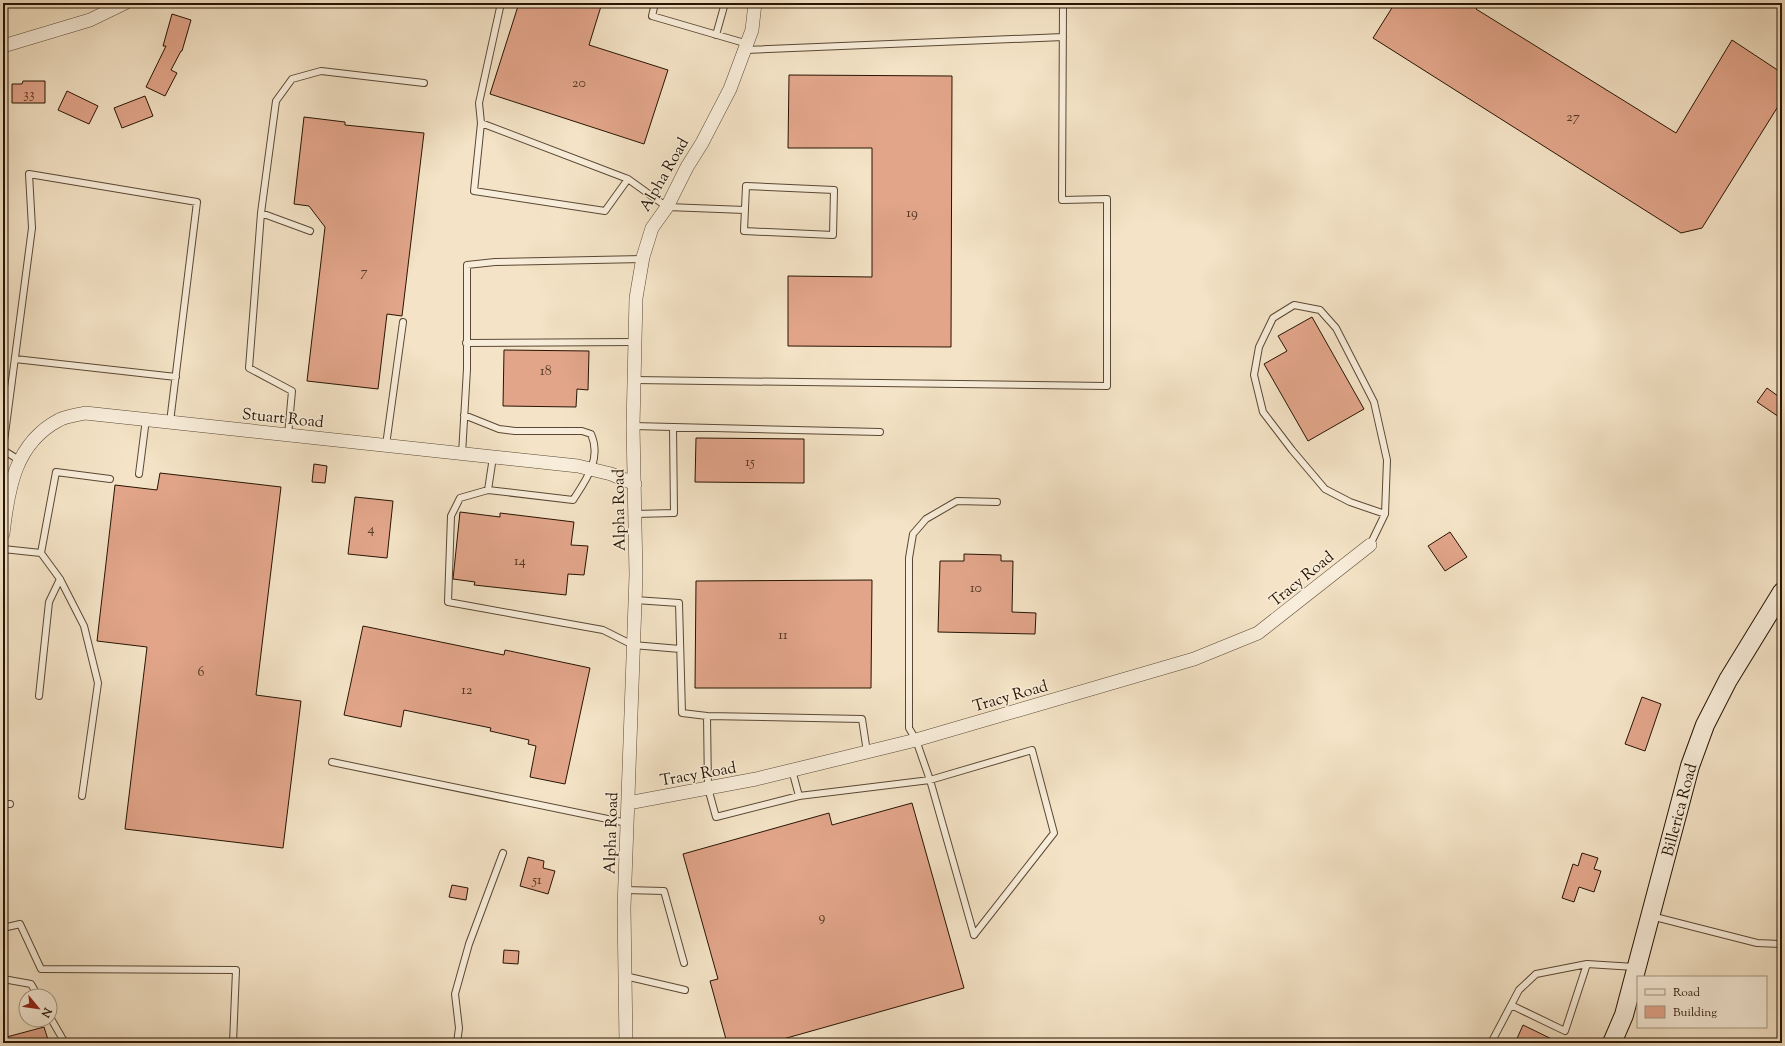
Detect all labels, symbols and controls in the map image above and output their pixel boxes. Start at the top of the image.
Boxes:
house number: 20 [572,74,586,94]
house number: 33 [23,85,35,105]
house number: 27 [1566,108,1580,128]
street label: Alpha Road [635,134,696,217]
house number: 19 [906,204,918,224]
house number: 7 [360,263,368,283]
house number: 18 [540,362,552,382]
street label: Stuart Road [241,404,325,435]
house number: 15 [745,453,755,473]
street label: Alpha Road [608,469,633,551]
house number: 4 [367,520,375,540]
street label: Tracy Road [1265,547,1340,613]
house number: 14 [514,552,526,572]
house number: 10 [970,579,982,599]
house number: 11 [778,626,788,646]
house number: 6 [198,663,205,683]
street label: Tracy Road [970,676,1051,719]
house number: 12 [461,681,473,701]
street label: Tracy Road [658,757,738,793]
street label: Billerica Road [1658,761,1704,859]
street label: Alpha Road [600,792,625,875]
house number: 51 [531,871,542,891]
house number: 9 [819,908,826,928]
legend [1637,976,1767,1028]
text: Road [1673,984,1700,1002]
north arrow [18,988,58,1028]
text: N [37,1004,55,1020]
text: Building [1673,1004,1717,1022]

